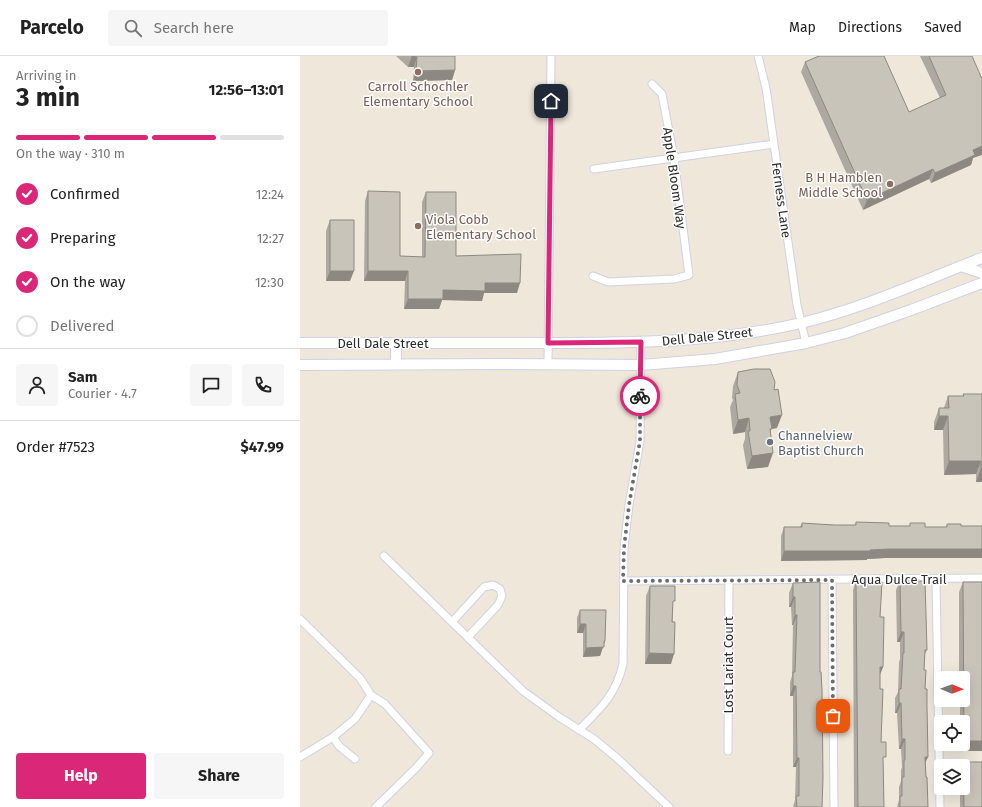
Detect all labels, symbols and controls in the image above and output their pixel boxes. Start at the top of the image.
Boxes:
search box [108,10,388,46]
text: Parcelo [20,16,84,39]
icon: search [122,17,144,39]
text: Search here [154,19,234,37]
text: Map [789,19,816,36]
text: Directions [838,19,902,36]
text: Saved [924,19,962,36]
marker: Carroll Schochler Elementary School [413,67,423,77]
text: Arriving in [16,68,76,83]
place label: Carroll Schochler Elementary School [363,79,473,109]
text: 12:56–13:01 [209,81,284,99]
text: 3 min [16,82,80,113]
pin [534,84,568,118]
icon: home [540,90,562,112]
street label: Apple Bloom Way [660,126,689,230]
text: On the way · 310 m [16,146,125,161]
street label: Ferness Lane [769,161,794,239]
place label: B H Hamblen Middle School [798,170,882,200]
marker: B H Hamblen Middle School [885,179,895,189]
icon: check [16,183,38,205]
text: Confirmed [50,185,120,203]
text: 12:24 [256,187,284,202]
place label: Viola Cobb Elementary School [426,212,536,242]
marker: Viola Cobb Elementary School [413,221,423,231]
icon: check [16,227,38,249]
text: Preparing [50,229,115,247]
text: 12:27 [257,231,284,246]
icon: check [16,271,38,293]
text: On the way [50,273,125,291]
text: 12:30 [255,275,284,290]
text: Delivered [50,317,114,335]
street label: Dell Dale Street [661,324,754,349]
street label: Dell Dale Street [337,336,429,351]
button: person [16,364,58,406]
button: chat [190,364,232,406]
button: phone [242,364,284,406]
text: Sam [68,368,97,386]
courier [620,376,660,416]
icon: bike [629,385,651,407]
text: Courier · 4.7 [68,386,137,401]
place label: Channelview Baptist Church [778,428,864,458]
marker: Channelview Baptist Church [765,437,775,447]
text: Order #7523 [16,438,95,456]
text: $47.99 [241,438,284,456]
street label: Aqua Dulce Trail [852,572,947,587]
street label: Lost Lariat Court [721,616,736,714]
north arrow [934,671,970,707]
map controls [934,671,970,795]
pin [816,699,850,733]
icon: bag [822,705,844,727]
button: locate [934,715,970,751]
button: Help [16,753,146,799]
button: Share [154,753,284,799]
button: layers [934,759,970,795]

